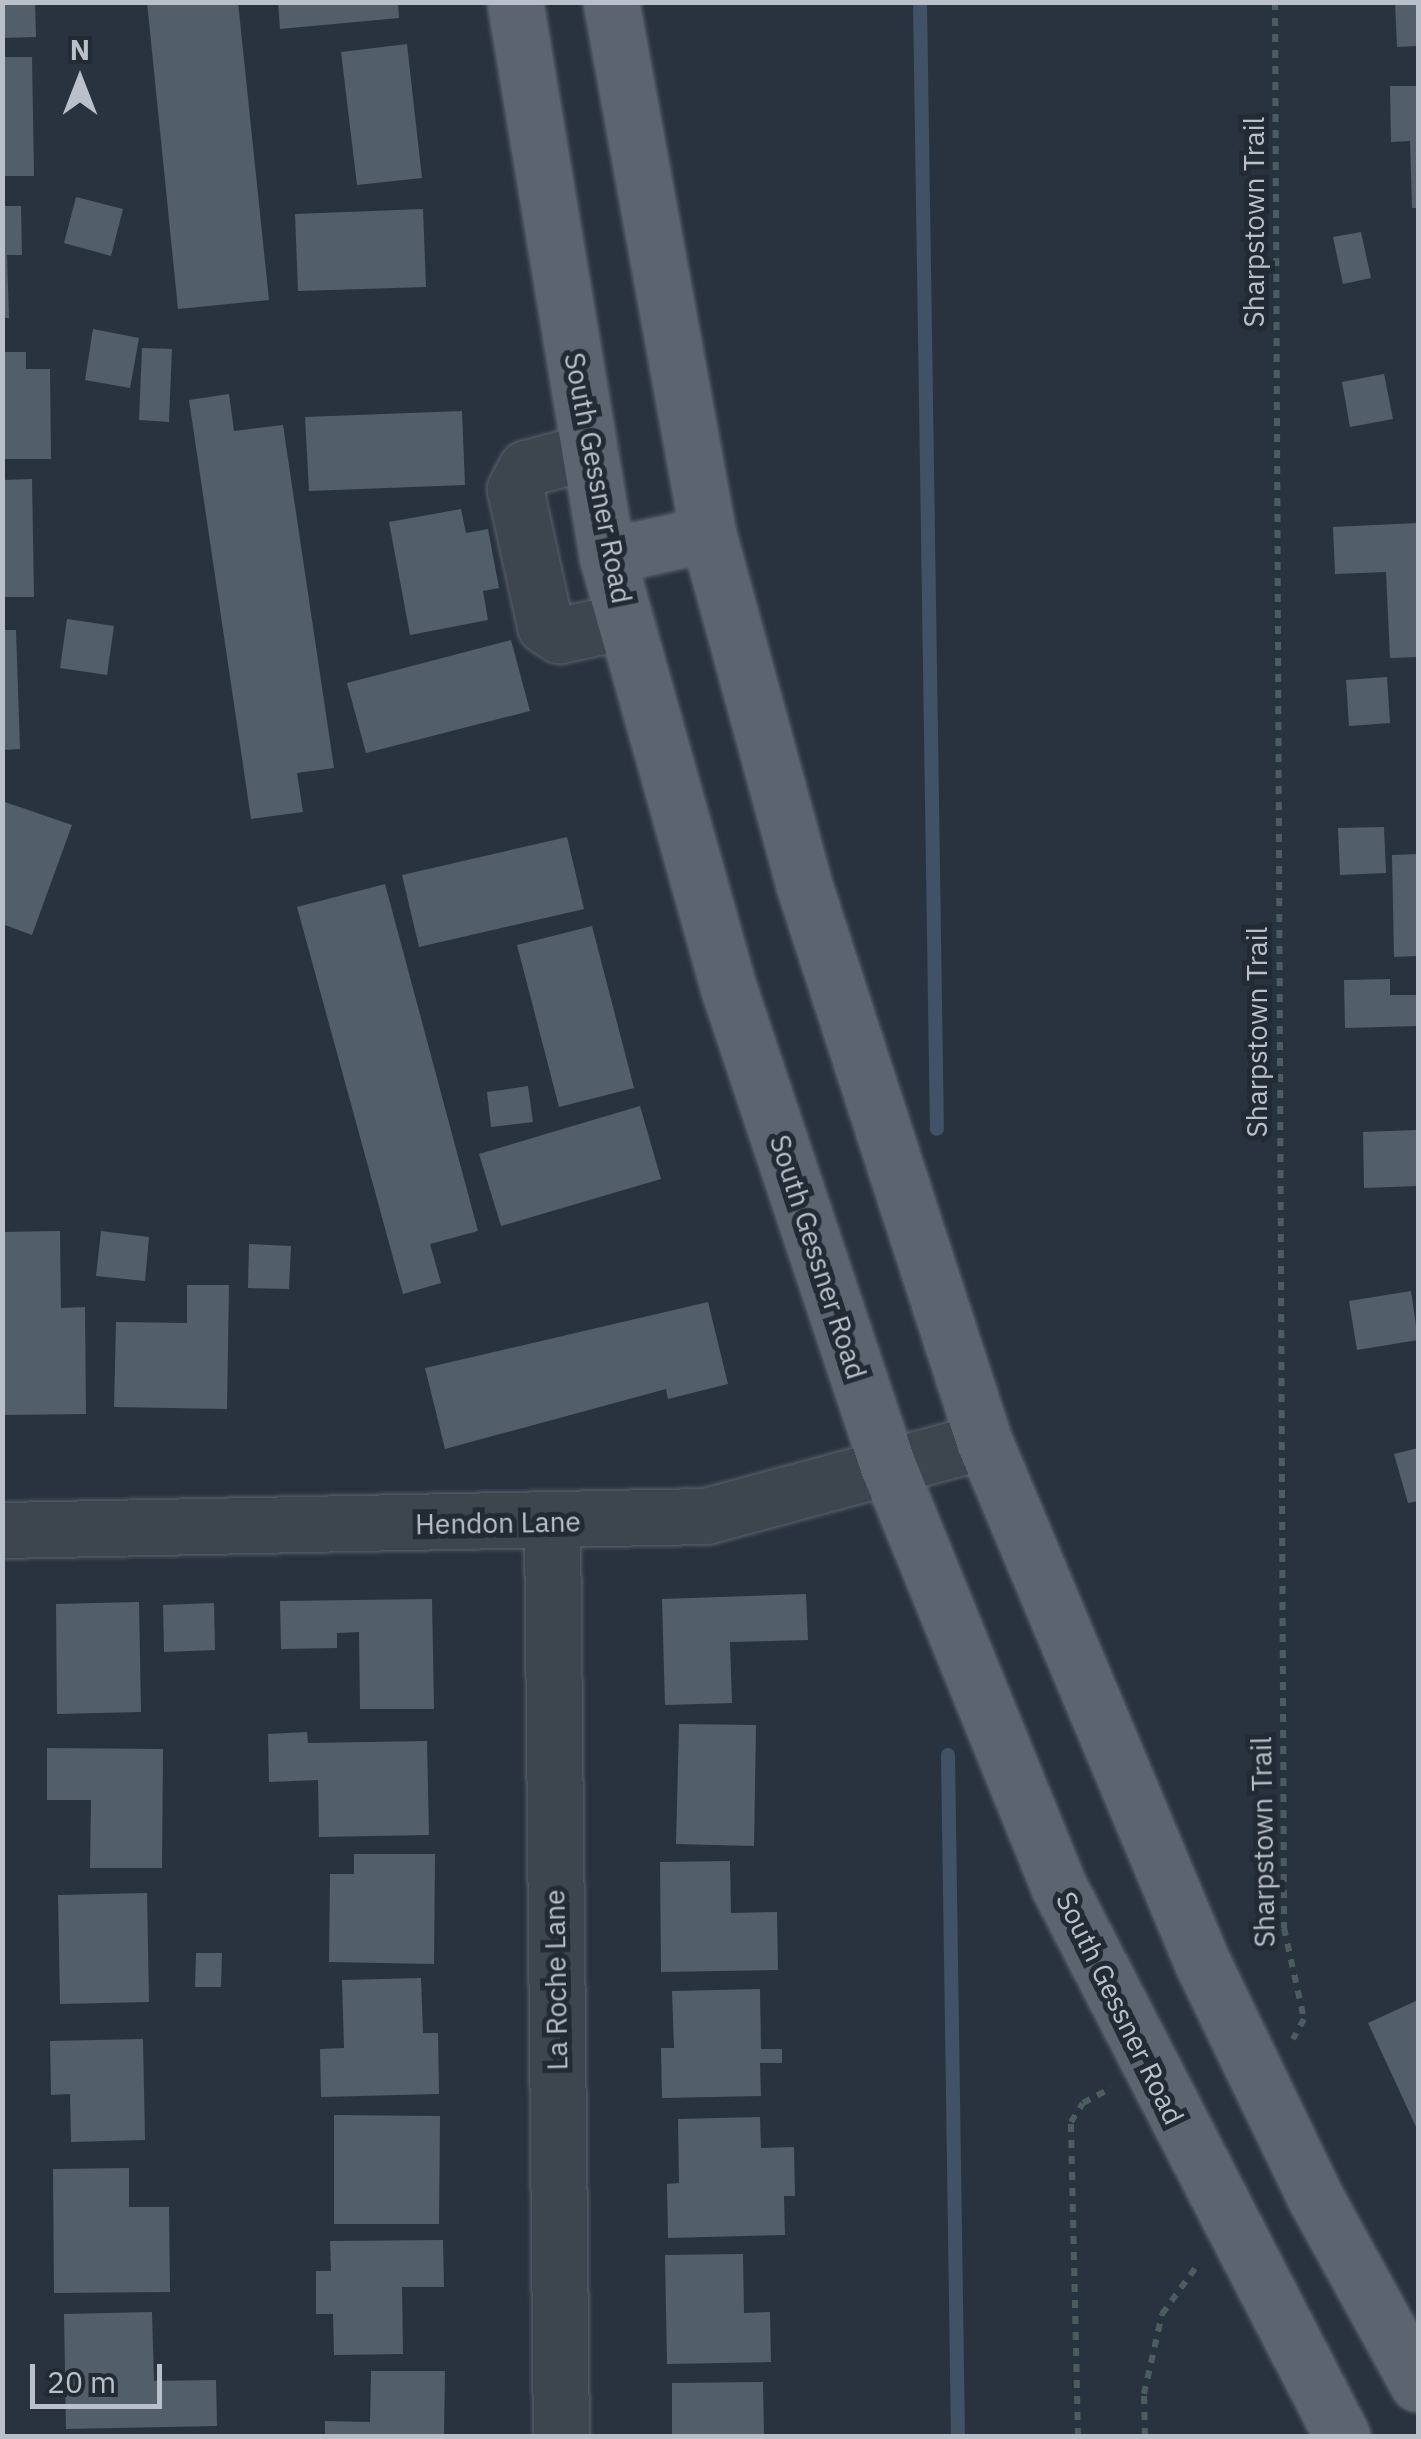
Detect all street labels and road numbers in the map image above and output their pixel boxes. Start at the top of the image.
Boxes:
street label: Sharpstown Trail [1237,117,1271,327]
street label: South Gessner Road [557,350,639,606]
street label: Sharpstown Trail [1240,927,1274,1137]
street label: South Gessner Road [763,1131,873,1383]
street label: Hendon Lane [415,1505,581,1541]
street label: Sharpstown Trail [1244,1736,1282,1948]
street label: South Gessner Road [1049,1886,1191,2130]
street label: La Roche Lane [538,1889,574,2071]

